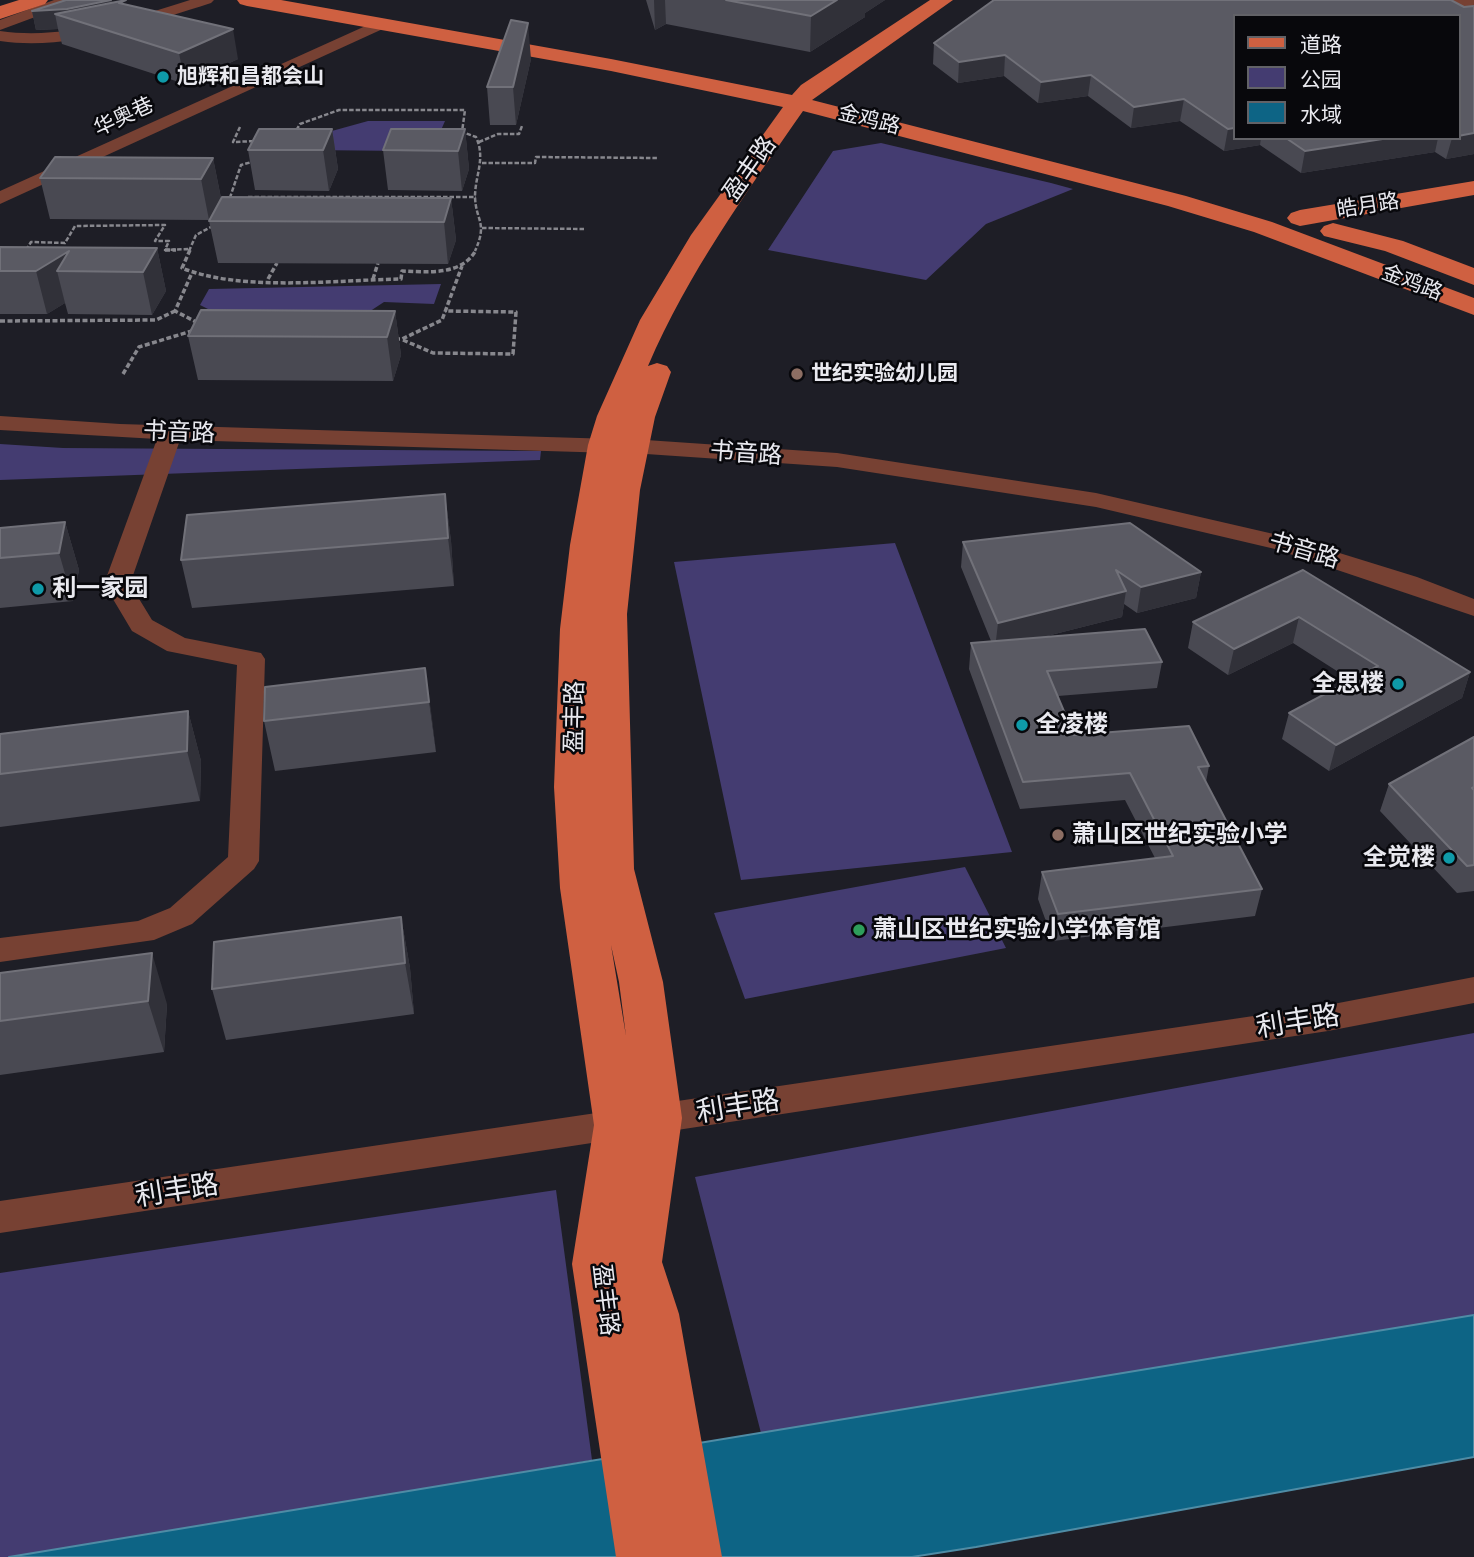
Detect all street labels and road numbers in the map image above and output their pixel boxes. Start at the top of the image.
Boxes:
street label: 华奥巷 [90,92,158,142]
street label: 金鸡路 [835,100,903,140]
street label: 盈丰路 [718,131,782,207]
street label: 皓月路 [1335,189,1401,223]
street label: 金鸡路 [1378,260,1446,306]
street label: 书音路 [143,417,215,449]
street label: 书音路 [709,437,783,471]
street label: 书音路 [1265,527,1343,575]
street label: 盈丰路 [560,681,590,753]
street label: 利丰路 [1254,999,1342,1045]
street label: 利丰路 [694,1084,782,1130]
street label: 利丰路 [133,1168,221,1214]
street label: 盈丰路 [586,1263,624,1337]

